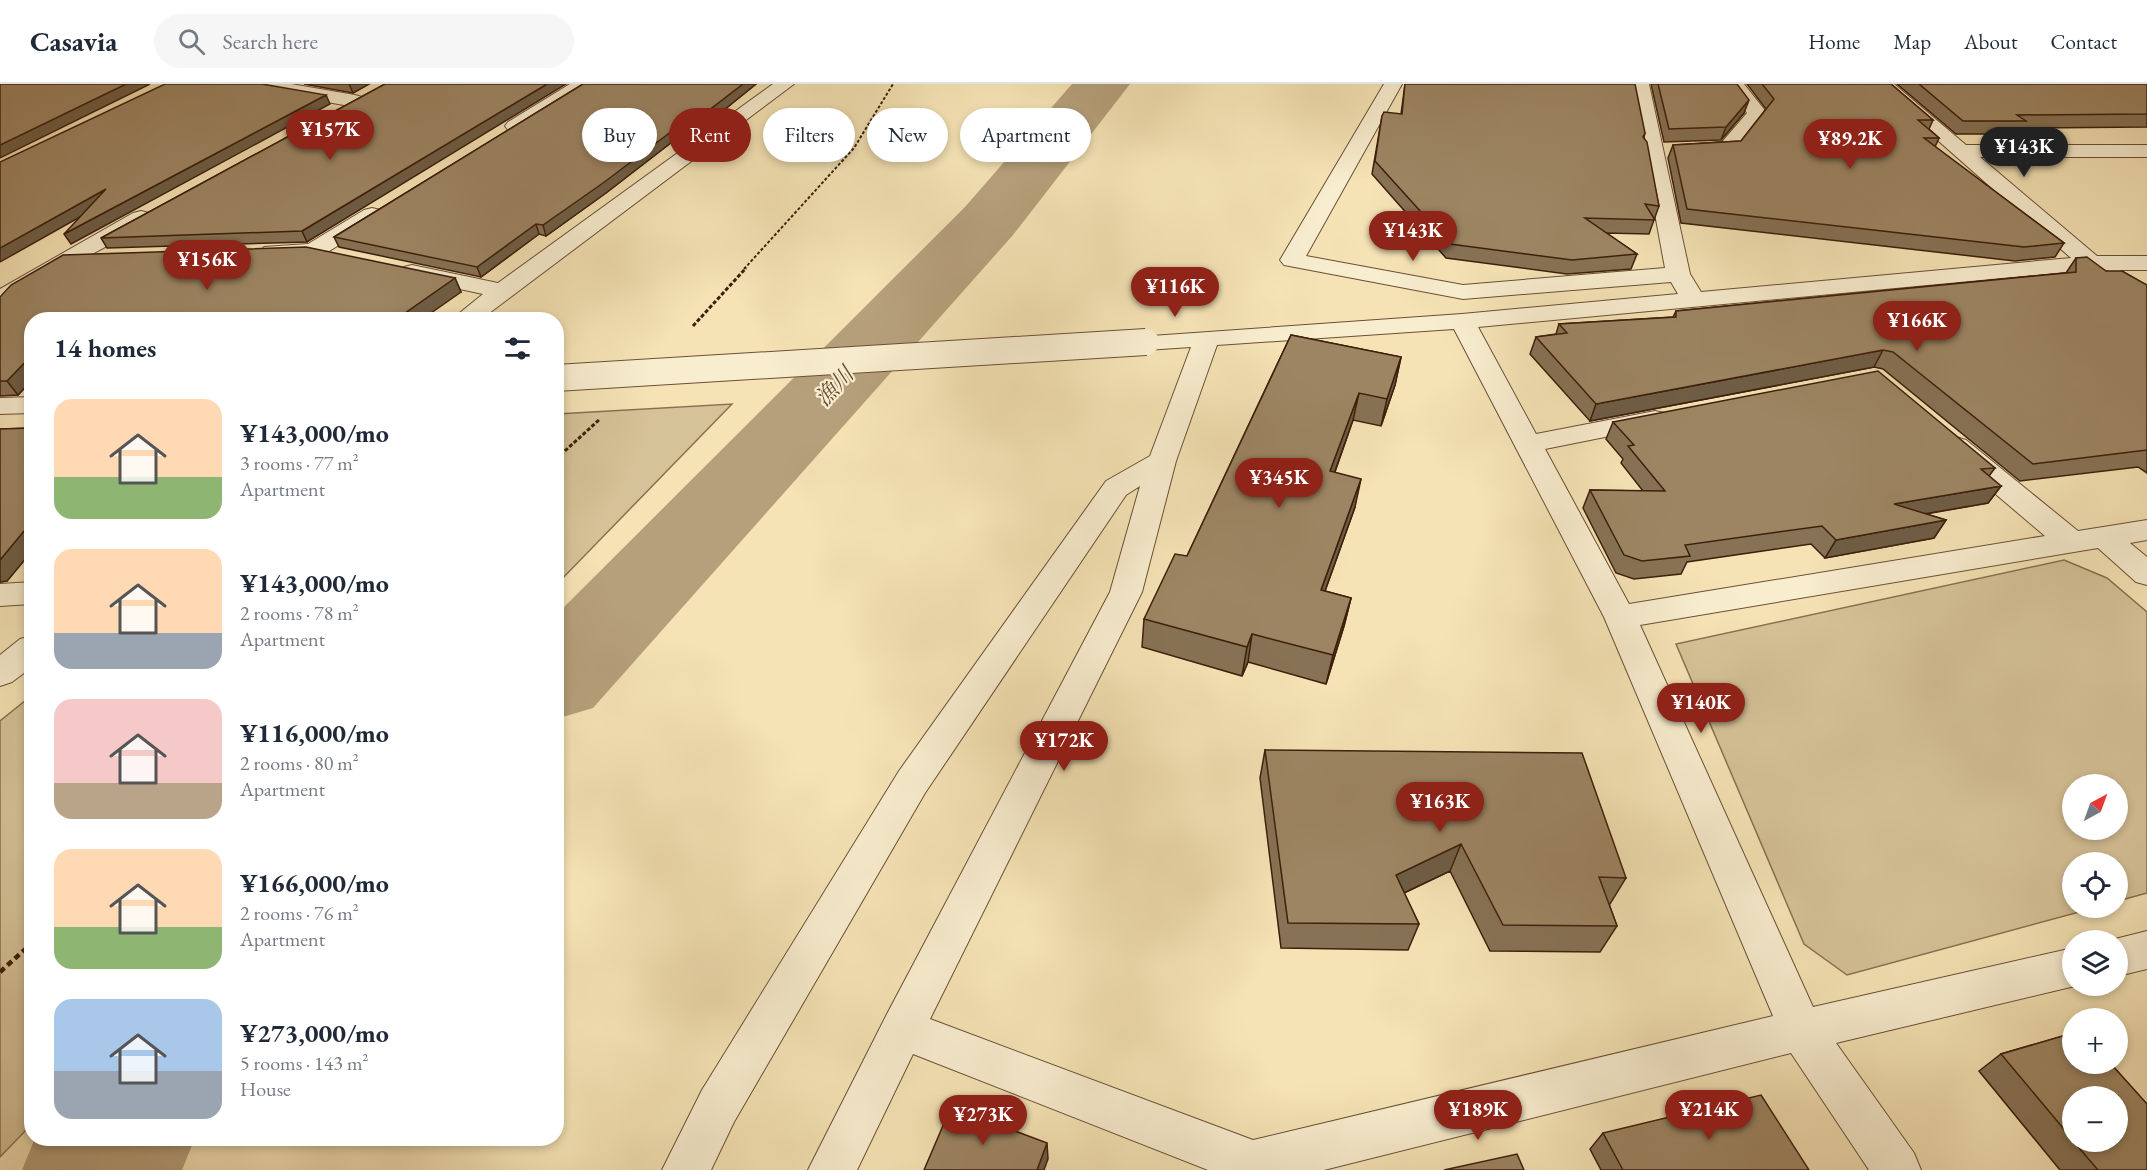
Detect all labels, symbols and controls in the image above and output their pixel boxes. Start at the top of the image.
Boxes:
search box [154,14,574,68]
text: Casavia [30,23,118,59]
icon: search [175,25,208,58]
text: Search here [223,27,318,56]
text: Home [1808,28,1860,55]
text: Map [1893,28,1931,55]
text: About [1964,28,2017,55]
text: Contact [2050,28,2117,55]
chip: Buy [582,108,657,162]
chip: Rent [669,108,751,162]
chip: Filters [763,108,855,162]
chip: New [867,108,948,162]
chip: Apartment [960,108,1091,162]
pin: ¥157K [288,110,372,161]
text: ¥157K [300,116,360,142]
pin: ¥89.2K [1801,119,1899,170]
text: ¥89.2K [1818,125,1883,151]
pin: ¥143K [1982,127,2066,178]
text: ¥143K [1994,133,2054,159]
pin: ¥143K [1371,211,1455,262]
text: ¥143K [1383,217,1443,243]
pin: ¥156K [165,240,249,291]
text: ¥156K [177,246,237,272]
pin: ¥116K [1133,267,1217,318]
text: ¥116K [1145,273,1205,299]
pin: ¥166K [1875,301,1959,352]
text: ¥166K [1887,307,1947,333]
text: 14 homes [54,331,156,365]
icon: filters [501,332,534,365]
water label: 漁川 [809,359,861,412]
text: ¥143,000/mo [240,416,389,450]
icon: home [102,423,174,495]
text: 3 rooms · 77 m² [240,450,359,476]
pin: ¥345K [1237,458,1321,509]
text: ¥345K [1249,464,1309,490]
text: Apartment [240,476,325,502]
text: ¥143,000/mo [240,566,389,600]
icon: home [102,573,174,645]
text: 2 rooms · 78 m² [240,600,359,626]
text: Apartment [240,626,325,652]
pin: ¥140K [1659,683,1743,734]
text: ¥140K [1671,689,1731,715]
text: ¥116,000/mo [240,716,389,750]
pin: ¥172K [1022,721,1106,772]
icon: home [102,723,174,795]
text: ¥172K [1034,727,1094,753]
text: 2 rooms · 80 m² [240,750,359,776]
north arrow [2062,774,2128,840]
map controls [2062,774,2128,1152]
text: Apartment [240,776,325,802]
pin: ¥163K [1398,782,1482,833]
text: ¥163K [1410,788,1470,814]
button: locate [2062,852,2128,918]
text: ¥166,000/mo [240,866,389,900]
icon: home [102,873,174,945]
text: 2 rooms · 76 m² [240,900,359,926]
text: Apartment [240,926,325,952]
button: layers [2062,930,2128,996]
button: + [2062,1008,2128,1074]
text: ¥273,000/mo [240,1016,389,1050]
icon: home [102,1023,174,1095]
text: 5 rooms · 143 m² [240,1050,368,1076]
text: House [240,1076,291,1102]
button: − [2062,1086,2128,1152]
pin: ¥189K [1436,1090,1520,1141]
pin: ¥214K [1667,1090,1751,1141]
pin: ¥273K [941,1095,1025,1146]
text: ¥189K [1448,1096,1508,1122]
text: ¥214K [1679,1096,1739,1122]
text: ¥273K [953,1101,1013,1127]

